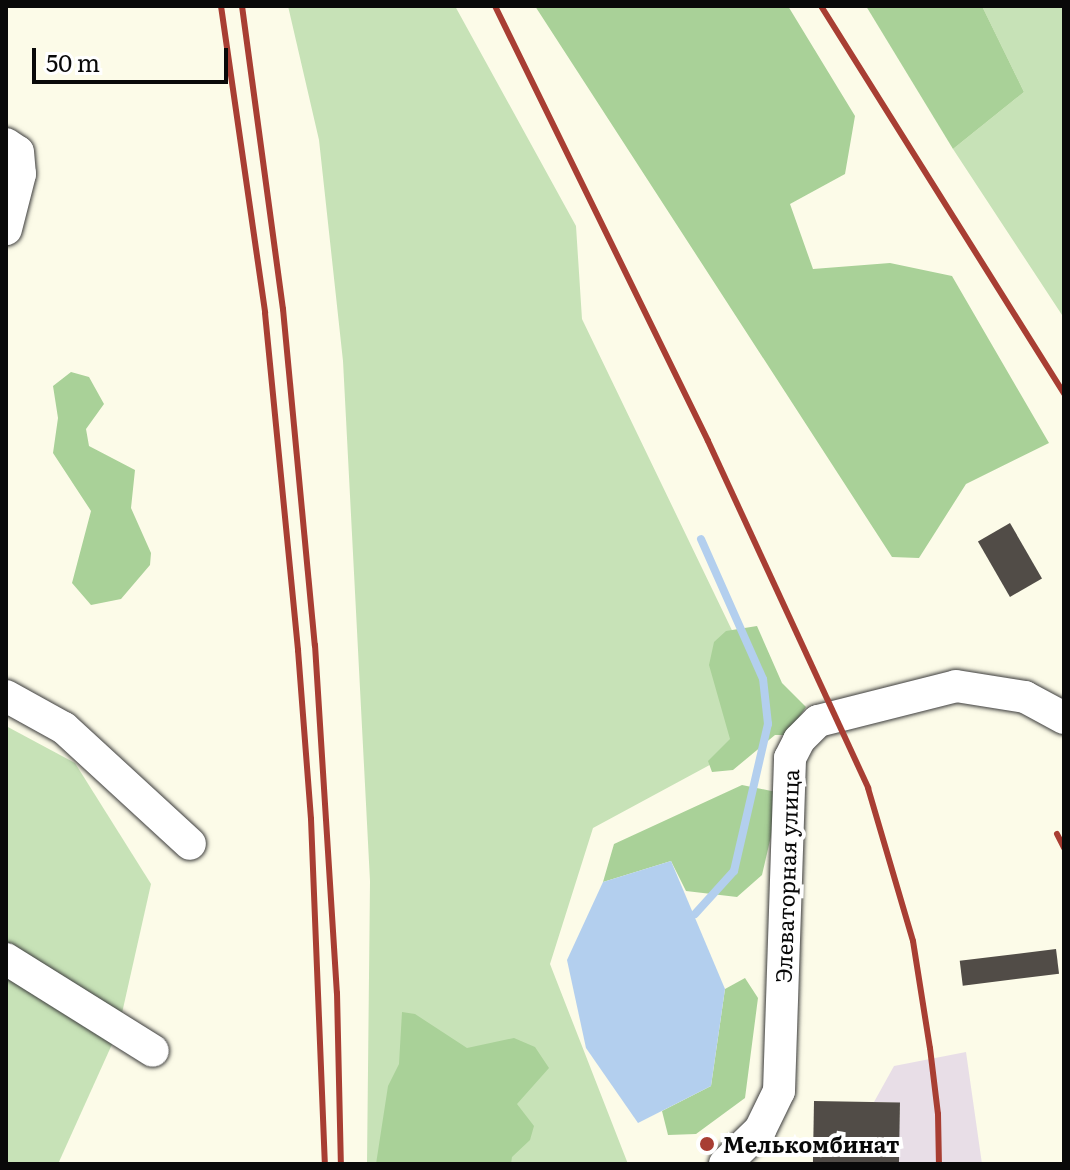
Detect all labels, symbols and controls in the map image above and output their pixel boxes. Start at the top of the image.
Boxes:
scale bar [36,32,232,82]
text: 50 m [46,44,100,79]
street label: Элеваторная улица [769,769,803,983]
place label: Мелькомбинат [723,1131,900,1157]
marker: Мелькомбинат [698,1135,716,1153]

